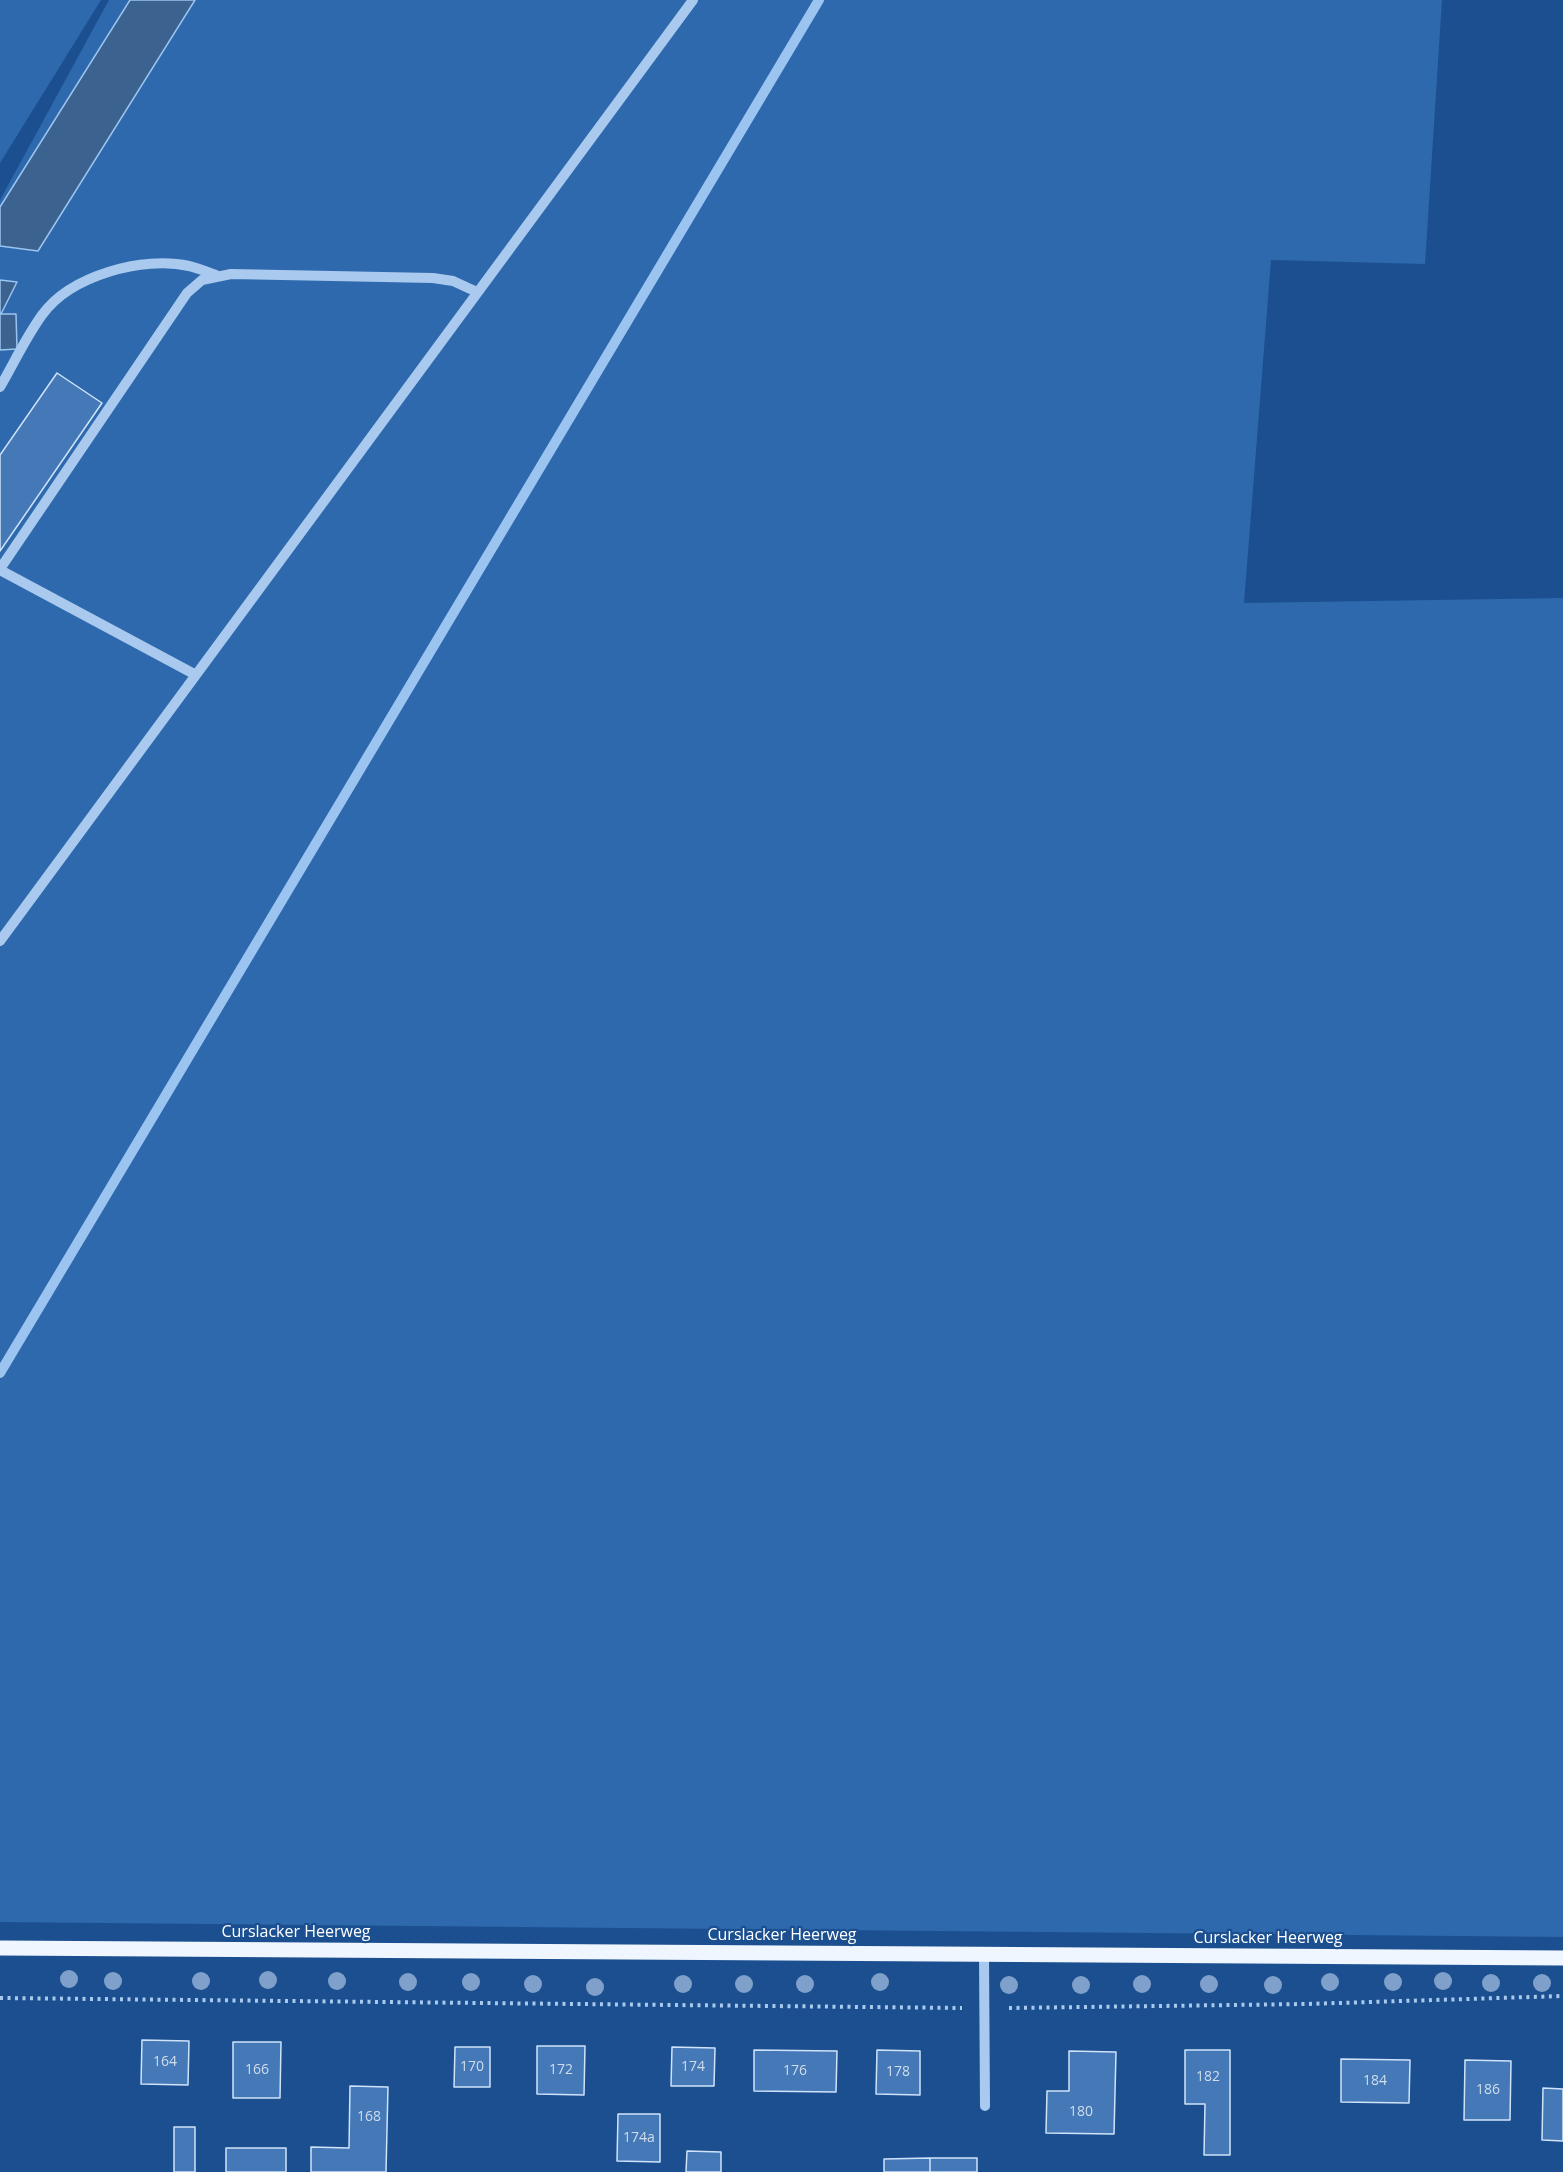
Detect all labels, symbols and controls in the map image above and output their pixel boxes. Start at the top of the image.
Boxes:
street label: Curslacker Heerweg [221,1922,371,1942]
street label: Curslacker Heerweg [707,1925,857,1945]
street label: Curslacker Heerweg [1193,1928,1343,1948]
house number: 164 [153,2054,177,2070]
house number: 170 [460,2059,484,2075]
house number: 174 [681,2059,705,2075]
house number: 166 [245,2062,269,2078]
house number: 172 [549,2062,573,2078]
house number: 176 [783,2063,807,2079]
house number: 178 [886,2064,910,2080]
house number: 182 [1196,2069,1220,2085]
house number: 184 [1363,2073,1387,2089]
house number: 186 [1476,2082,1500,2098]
house number: 180 [1069,2104,1093,2120]
house number: 168 [357,2109,381,2125]
house number: 174a [623,2130,655,2146]

